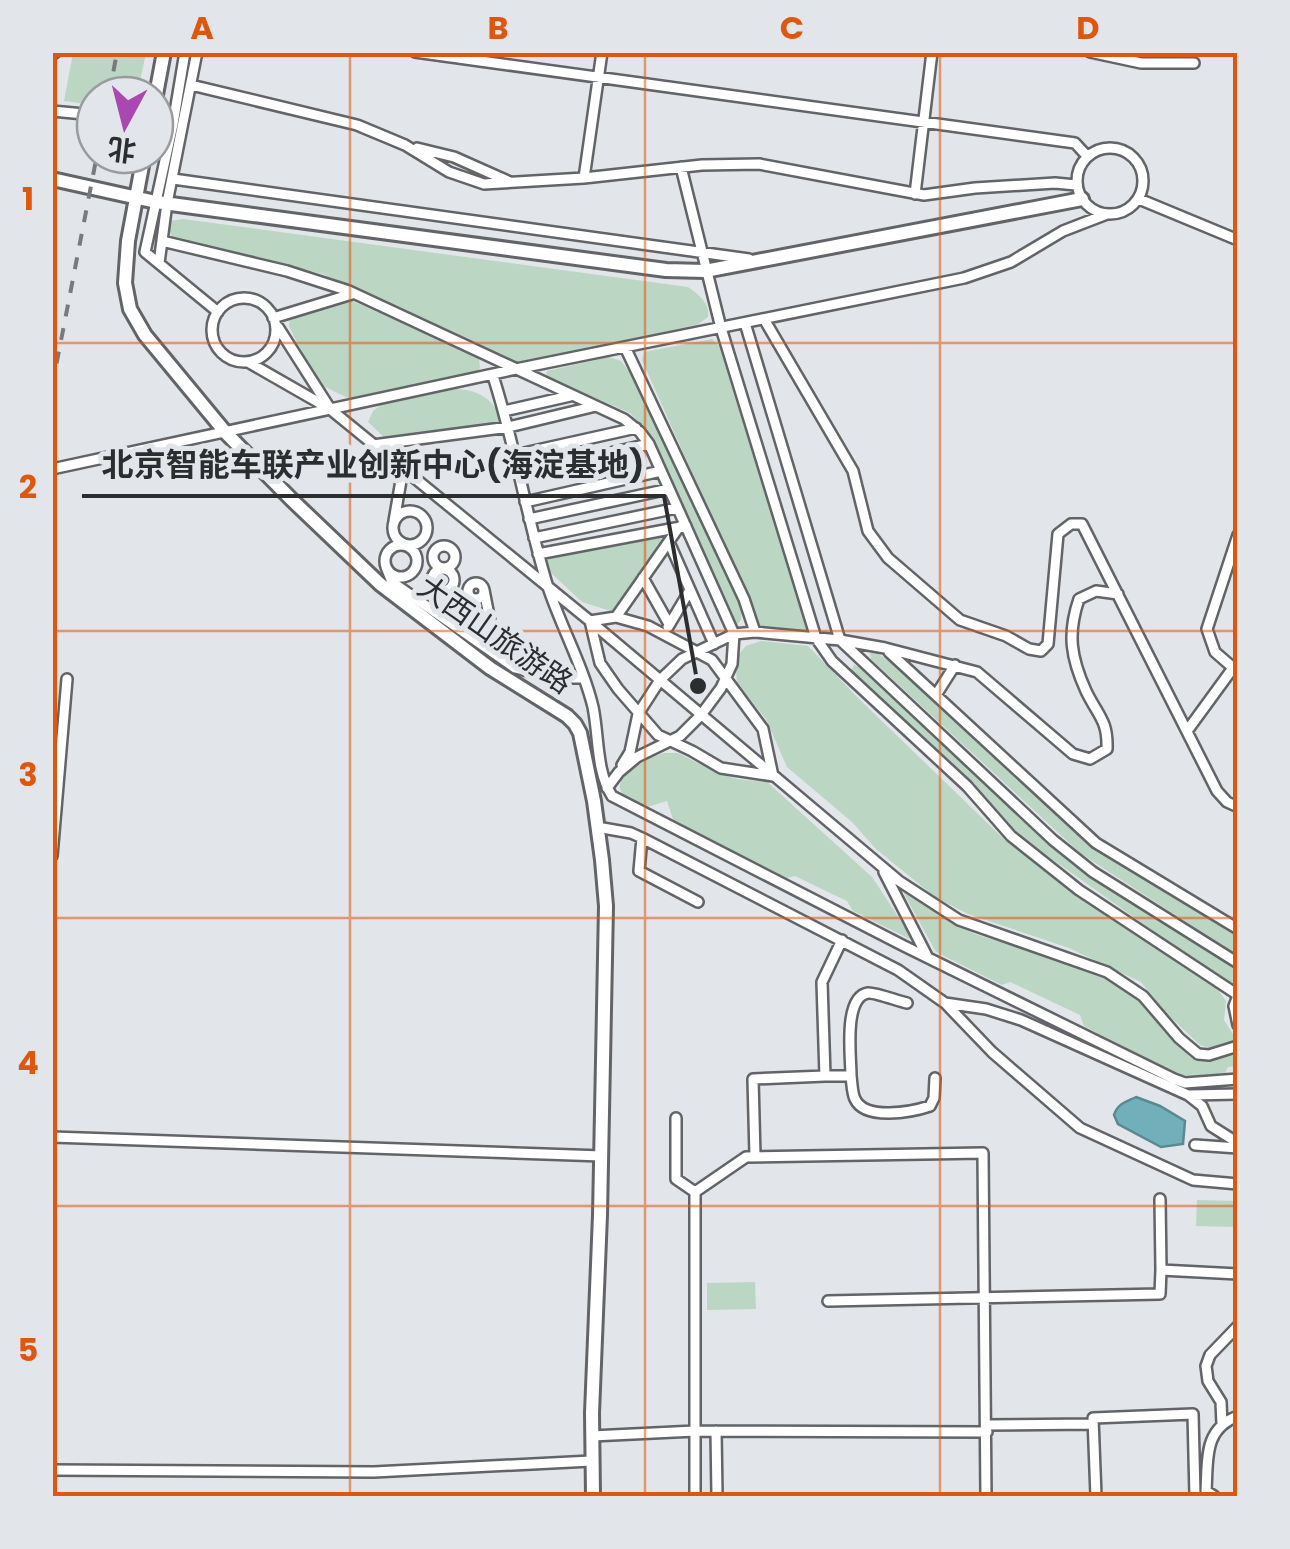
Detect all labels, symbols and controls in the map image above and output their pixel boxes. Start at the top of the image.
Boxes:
text: A [190,5,214,50]
text: B [487,5,509,50]
text: C [780,5,804,50]
text: D [1076,5,1100,50]
north arrow [75,75,175,175]
text: 北 [106,128,138,170]
text: 1 [22,176,34,221]
callout: 北京智能车联产业创新中心(海淀基地) [82,434,664,496]
text: 北京智能车联产业创新中心(海淀基地) [102,442,644,487]
text: 2 [19,464,37,509]
street label: 大西山旅游路 [409,565,581,704]
text: 3 [18,752,38,797]
text: 4 [17,1040,39,1085]
text: 5 [18,1327,38,1372]

